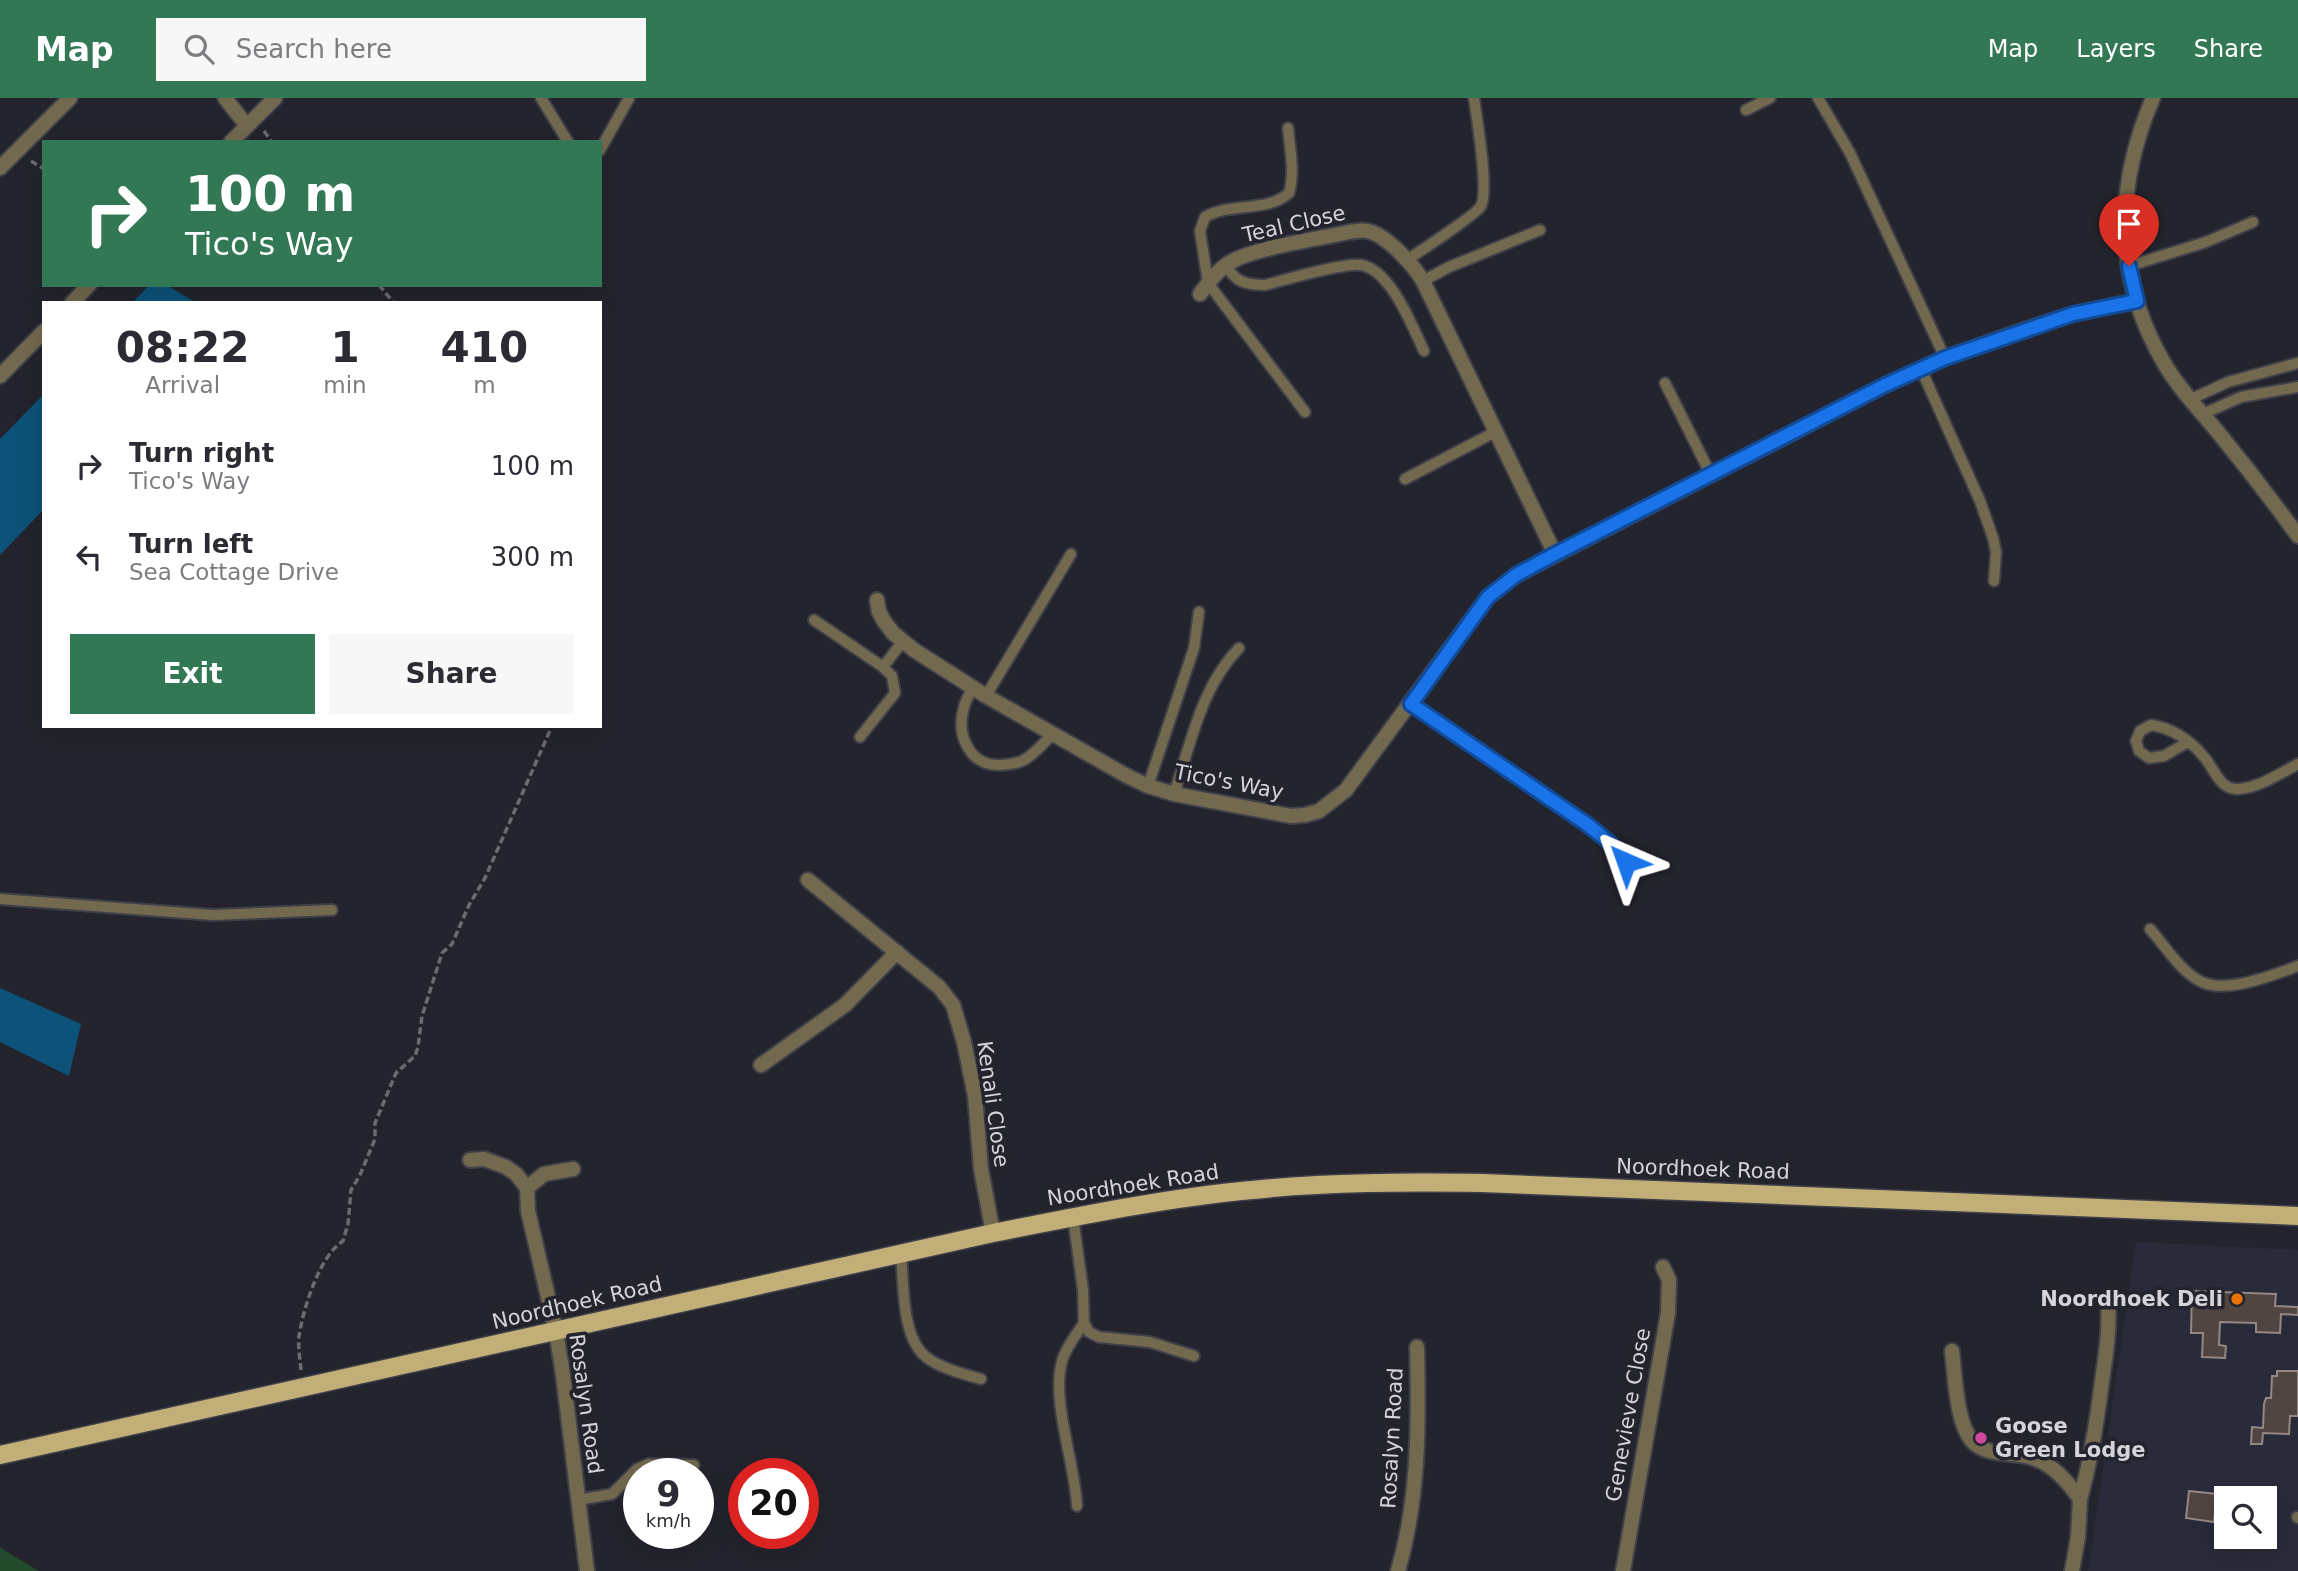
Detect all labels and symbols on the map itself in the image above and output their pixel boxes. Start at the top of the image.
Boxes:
pin [2099,194,2159,266]
street label: Teal Close [1239,201,1348,248]
street label: Tico's Way [1171,759,1286,804]
position arrow [1589,825,1663,899]
street label: Kenali Close [972,1039,1014,1169]
street label: Noordhoek Road [1616,1154,1790,1184]
street label: Noordhoek Road [1045,1160,1221,1210]
street label: Noordhoek Road [490,1272,664,1334]
place label: Noordhoek Deli [2040,1287,2223,1311]
marker: Noordhoek Deli [2229,1291,2245,1307]
street label: Genevieve Close [1601,1326,1655,1504]
street label: Rosalyn Road [564,1332,608,1476]
street label: Rosalyn Road [1376,1367,1408,1509]
place label: Goose Green Lodge [1995,1414,2145,1462]
marker: Goose Green Lodge [1973,1430,1989,1446]
speed limit sign: 20 [728,1458,819,1549]

